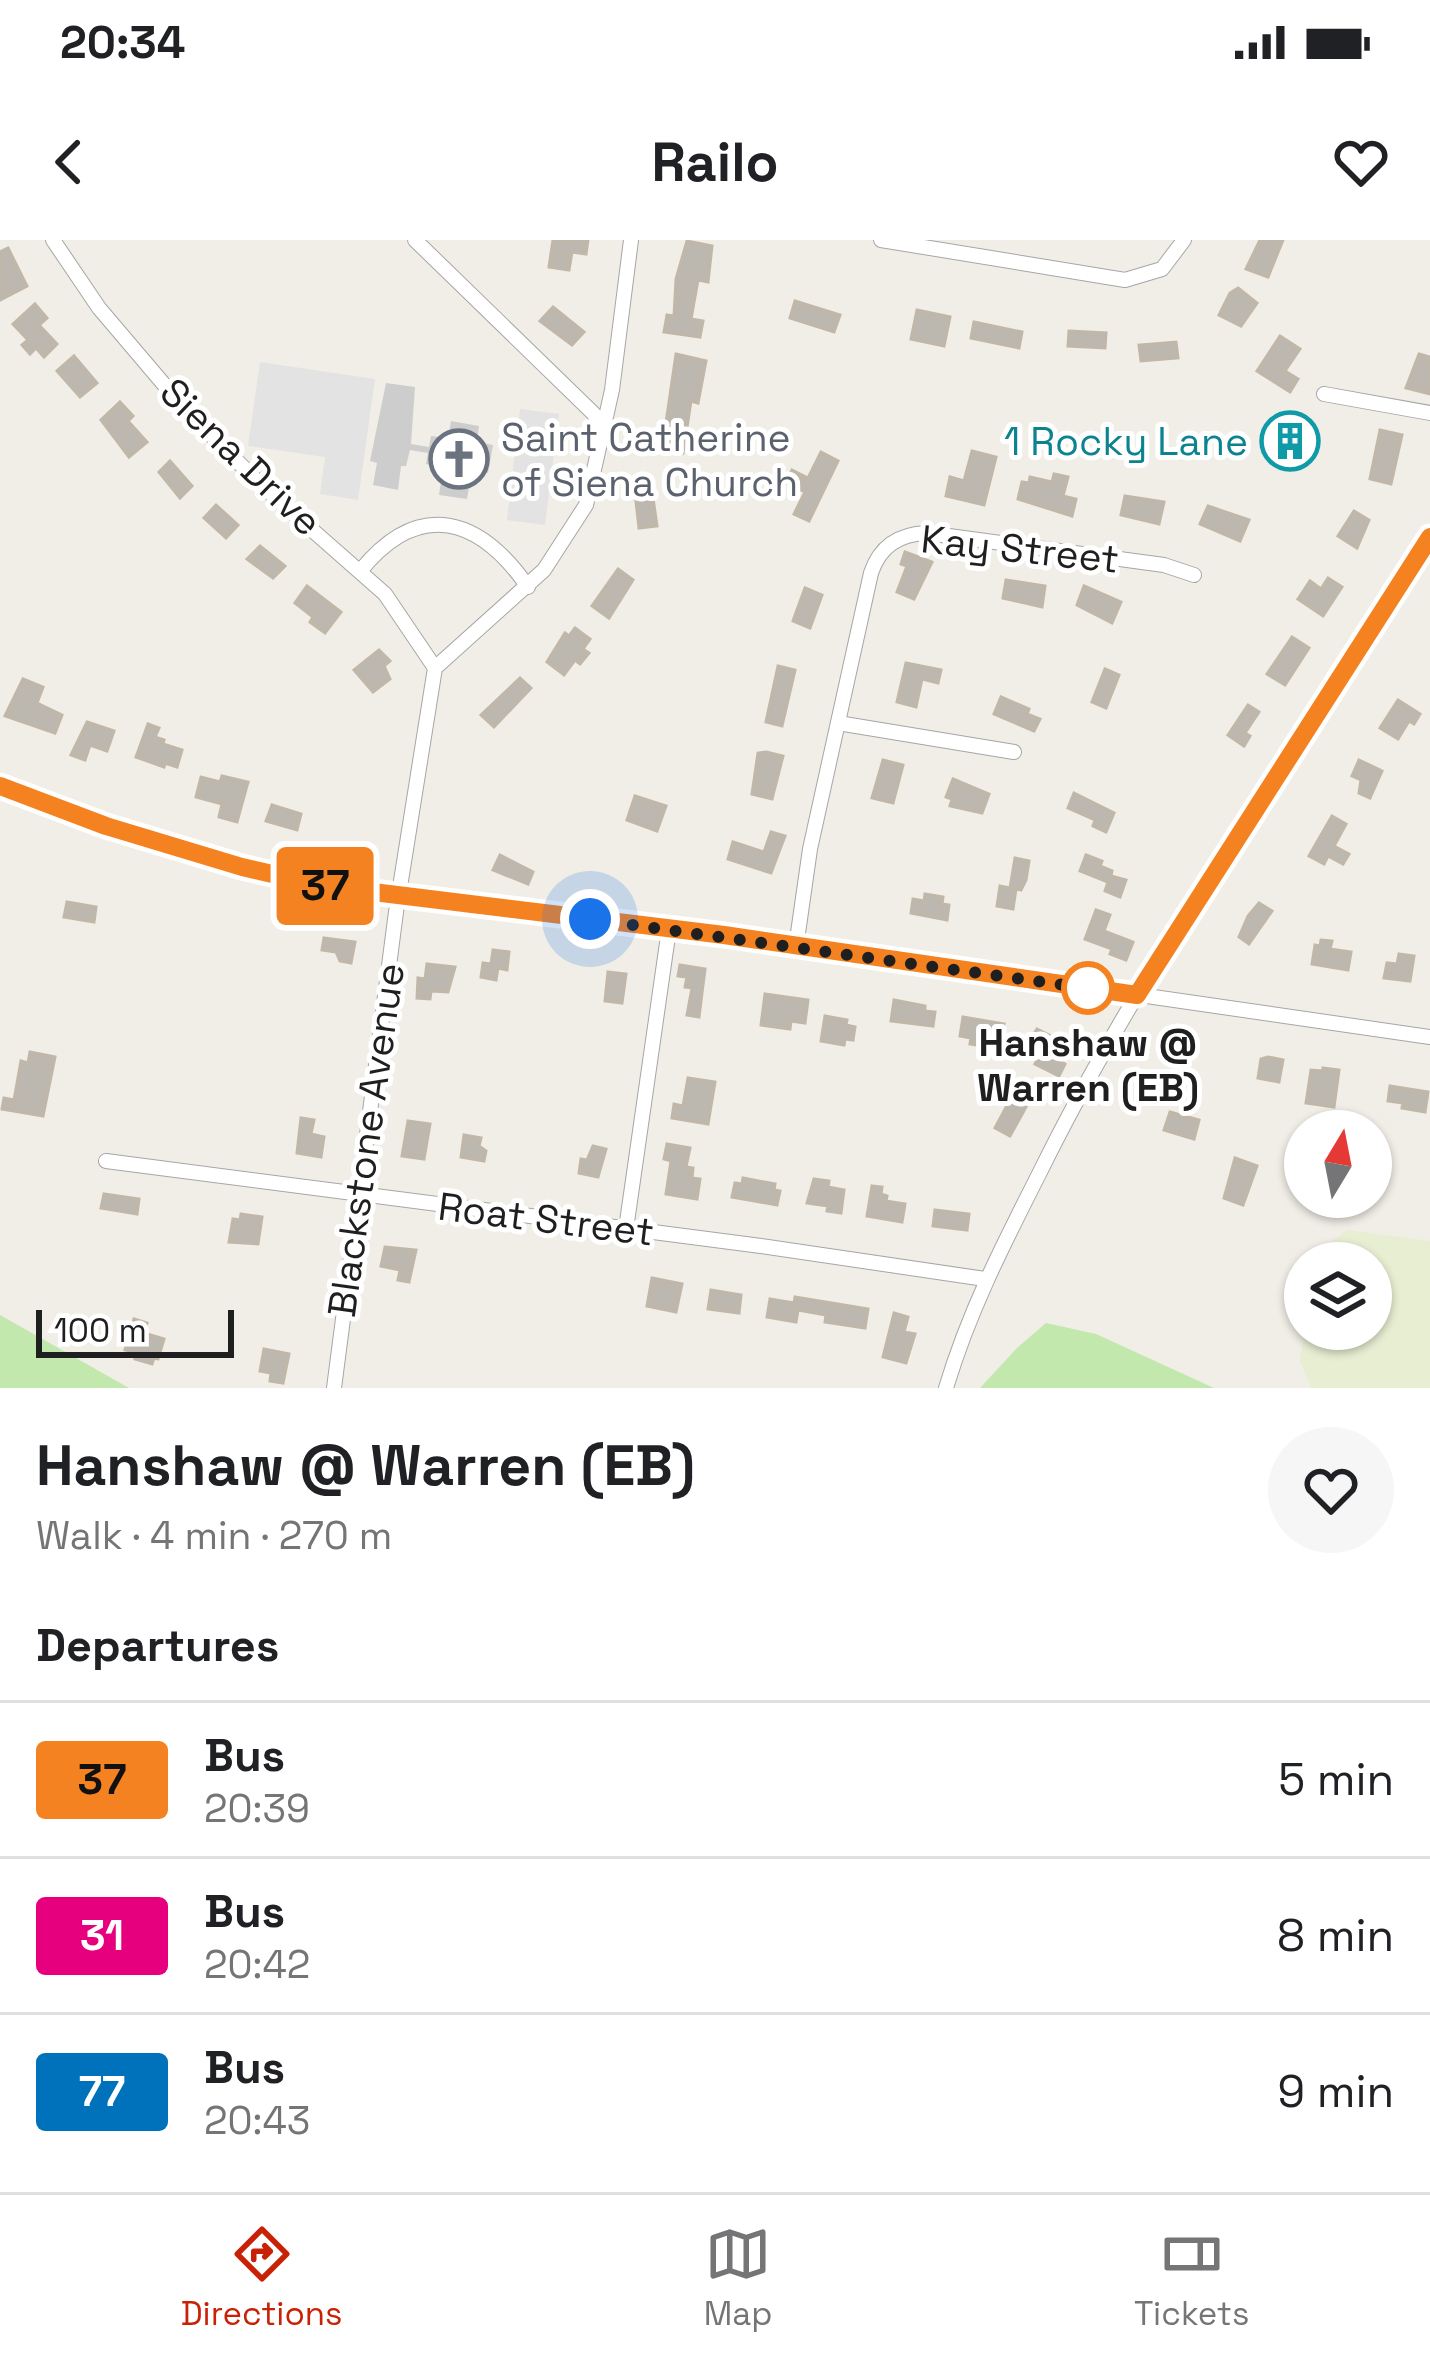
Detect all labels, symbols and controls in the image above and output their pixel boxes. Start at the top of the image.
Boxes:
text: 20:34 [60,14,185,71]
text: Railo [651,128,779,197]
icon: back [36,129,102,195]
icon: heart [1328,129,1394,195]
street label: Siena Drive [150,368,332,546]
building icon: 1 Rocky Lane [1259,410,1321,472]
place label: Saint Catherine of Siena Church [501,413,798,507]
place label: 1 Rocky Lane [1004,417,1248,466]
church icon: Saint Catherine of Siena Church [428,428,490,490]
street label: Kay Street [919,514,1121,584]
line badge: 37 [271,847,379,925]
text: 37 [301,859,349,912]
your location [560,889,620,949]
street label: Blackstone Avenue [317,960,415,1320]
marker: Hanshaw @ Warren (EB) [1063,963,1113,1013]
place label: Hanshaw @ Warren (EB) [977,1018,1199,1112]
north arrow [1284,1110,1392,1218]
map controls [1284,1110,1392,1350]
street label: Roat Street [435,1181,657,1257]
button: layers [1284,1242,1392,1350]
scale bar [36,1304,234,1357]
text: 100 m [54,1310,147,1352]
button: heart [1268,1427,1394,1553]
text: Hanshaw @ Warren (EB) [36,1429,695,1502]
text: Walk · 4 min · 270 m [36,1511,392,1560]
text: Departures [36,1617,279,1674]
text: Bus [204,1727,285,1784]
text: 5 min [1278,1751,1394,1808]
text: 37 [78,1753,126,1806]
text: 20:39 [204,1784,310,1833]
text: Bus [204,1883,285,1940]
text: 8 min [1277,1907,1394,1964]
text: 31 [80,1909,124,1962]
text: 20:42 [204,1940,310,1989]
text: Bus [204,2039,285,2096]
text: 9 min [1278,2063,1394,2120]
text: 77 [79,2065,125,2118]
text: 20:43 [204,2096,310,2145]
tab: Directions [181,2221,342,2335]
tab: Map [704,2221,773,2335]
tab: Tickets [1134,2221,1249,2335]

